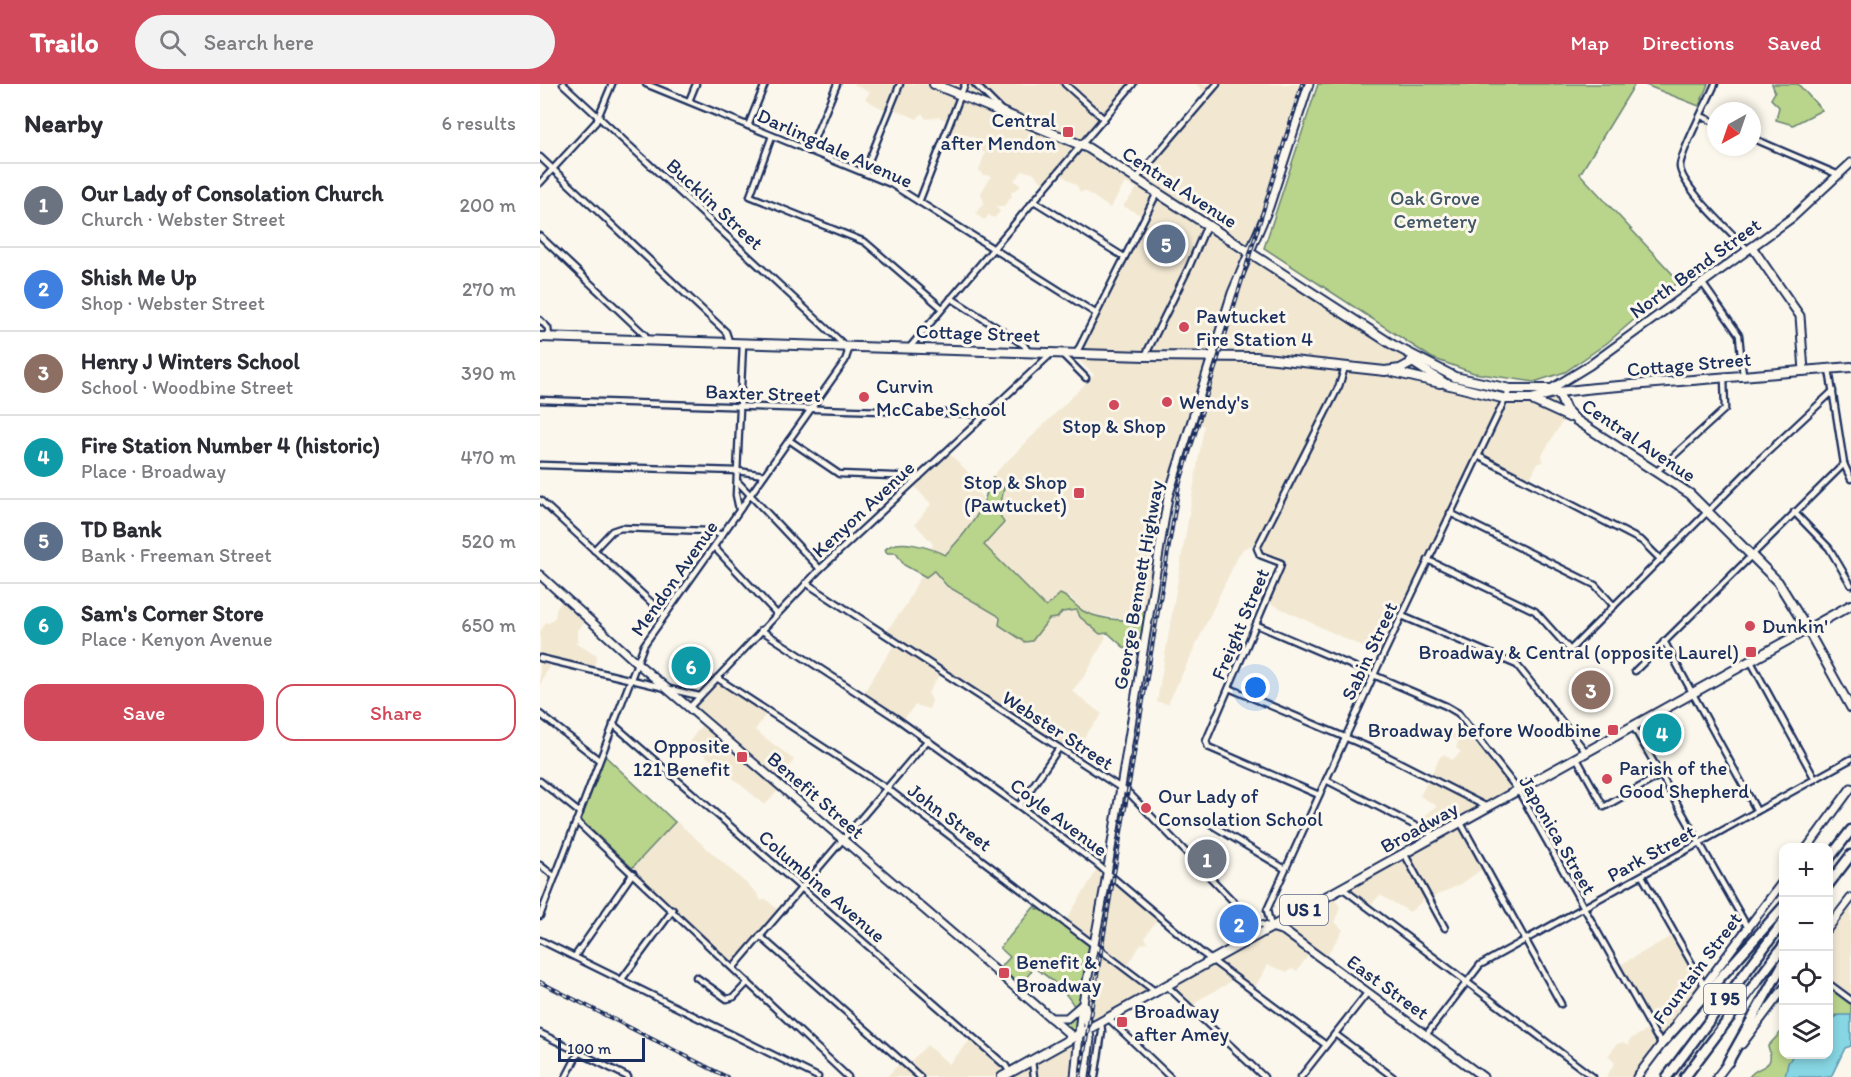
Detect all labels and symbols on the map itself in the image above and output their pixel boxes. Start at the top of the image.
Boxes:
north arrow [1707,102,1761,156]
street label: Darlingdale Avenue [754,103,916,193]
place label: Central after Mendon [941,108,1056,155]
marker: Central after Mendon [1061,125,1075,139]
street label: Central Avenue [1118,141,1242,233]
street label: Bucklin Street [662,153,768,255]
park label: Oak Grove Cemetery [1390,186,1480,233]
street label: North Bend Street [1625,212,1766,324]
pin: 5 [1146,222,1186,266]
place label: Pawtucket Fire Station 4 [1196,304,1313,351]
street label: Cottage Street [915,319,1041,347]
marker: Pawtucket Fire Station 4 [1177,320,1191,334]
street label: Cottage Street [1626,347,1752,381]
place label: Curvin McCabe School [876,374,1007,421]
street label: Baxter Street [705,379,821,407]
marker: Curvin McCabe School [857,390,871,404]
place label: Wendy's [1179,390,1249,414]
street label: Central Avenue [1577,393,1701,487]
marker: Wendy's [1160,395,1174,409]
marker: Stop & Shop [1107,398,1121,412]
place label: Stop & Shop [1062,414,1166,438]
street label: Kenyon Avenue [807,455,919,563]
place label: Stop & Shop (Pawtucket) [964,470,1067,517]
street label: George Bennett Highway [1108,478,1168,692]
marker: Stop & Shop (Pawtucket) [1072,486,1086,500]
street label: Mendon Avenue [625,515,723,641]
street label: Freight Street [1206,565,1274,683]
street label: Sabin Street [1336,598,1402,704]
place label: Dunkin' [1762,614,1828,638]
marker: Dunkin' [1743,619,1757,633]
place label: Broadway & Central (opposite Laurel) [1419,640,1739,664]
pin: 6 [672,644,710,688]
marker: Broadway & Central (opposite Laurel) [1744,645,1758,659]
pin: 3 [1572,668,1610,712]
your location [1241,673,1270,702]
street label: Webster Street [998,685,1118,775]
pin: 4 [1642,710,1682,756]
place label: Broadway before Woodbine [1368,718,1601,742]
marker: Broadway before Woodbine [1606,723,1620,737]
place label: Opposite 121 Benefit [633,734,731,781]
street label: Benefit Street [762,746,870,844]
marker: Opposite 121 Benefit [735,750,749,764]
place label: Parish of the Good Shepherd [1619,756,1749,803]
street label: Japonica Street [1514,771,1602,899]
marker: Parish of the Good Shepherd [1600,772,1614,786]
street label: Coyle Avenue [1006,773,1112,861]
street label: John Street [903,778,997,857]
place label: Our Lady of Consolation School [1158,784,1323,831]
street label: Broadway [1376,796,1463,858]
marker: Our Lady of Consolation School [1139,801,1153,815]
street label: Park Street [1603,819,1700,887]
street label: Columbine Avenue [754,824,890,948]
pin: 1 [1188,836,1226,882]
road number: US 1 [1280,895,1328,925]
pin: 2 [1220,902,1258,946]
street label: Fountain Street [1647,907,1747,1029]
street label: East Street [1342,949,1434,1025]
place label: Benefit & Broadway [1016,950,1102,997]
marker: Benefit & Broadway [997,966,1011,980]
road number: I 95 [1704,984,1746,1014]
place label: Broadway after Amey [1134,999,1230,1046]
marker: Broadway after Amey [1115,1015,1129,1029]
scale bar [558,1035,645,1062]

